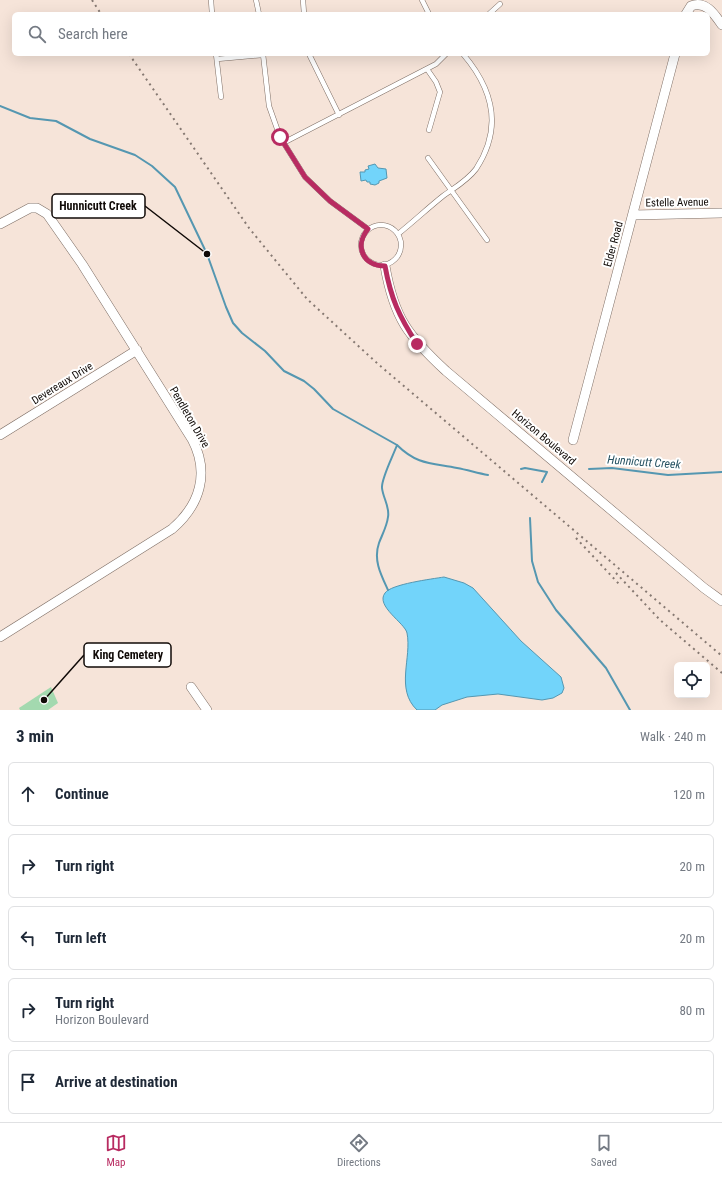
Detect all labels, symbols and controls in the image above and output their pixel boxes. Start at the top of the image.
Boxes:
search box [12,12,710,56]
icon: search [26,23,48,45]
text: Search here [58,25,128,43]
route start [271,128,289,146]
callout: Hunnicutt Creek [52,194,145,218]
street label: Estelle Avenue [645,195,709,210]
text: Hunnicutt Creek [59,199,137,213]
street label: Elder Road [601,220,626,268]
route end [408,335,426,353]
street label: Devereaux Drive [29,360,95,407]
street label: Pendleton Drive [167,385,212,450]
street label: Horizon Boulevard [509,407,578,468]
water label: Hunnicutt Creek [607,452,682,472]
callout: King Cemetery [84,643,171,667]
text: King Cemetery [93,648,164,662]
map controls [674,662,710,698]
button: locate [674,662,710,698]
text: 3 min [16,726,54,746]
text: Walk · 240 m [640,729,706,744]
icon: ahead [17,783,39,805]
text: Continue [55,785,109,803]
text: 120 m [673,787,705,802]
icon: right [17,855,39,877]
text: Turn right [55,857,114,875]
text: 20 m [679,859,705,874]
icon: left [17,927,39,949]
text: Turn left [55,929,106,947]
text: 20 m [679,931,705,946]
text: Turn right [55,994,114,1012]
icon: right [17,999,39,1021]
text: 80 m [679,1003,705,1018]
text: Horizon Boulevard [55,1012,149,1027]
icon: arrive [17,1071,39,1093]
text: Arrive at destination [55,1073,178,1091]
tab: Map [105,1132,127,1169]
tab: Directions [337,1132,381,1169]
tab: Saved [591,1132,617,1169]

